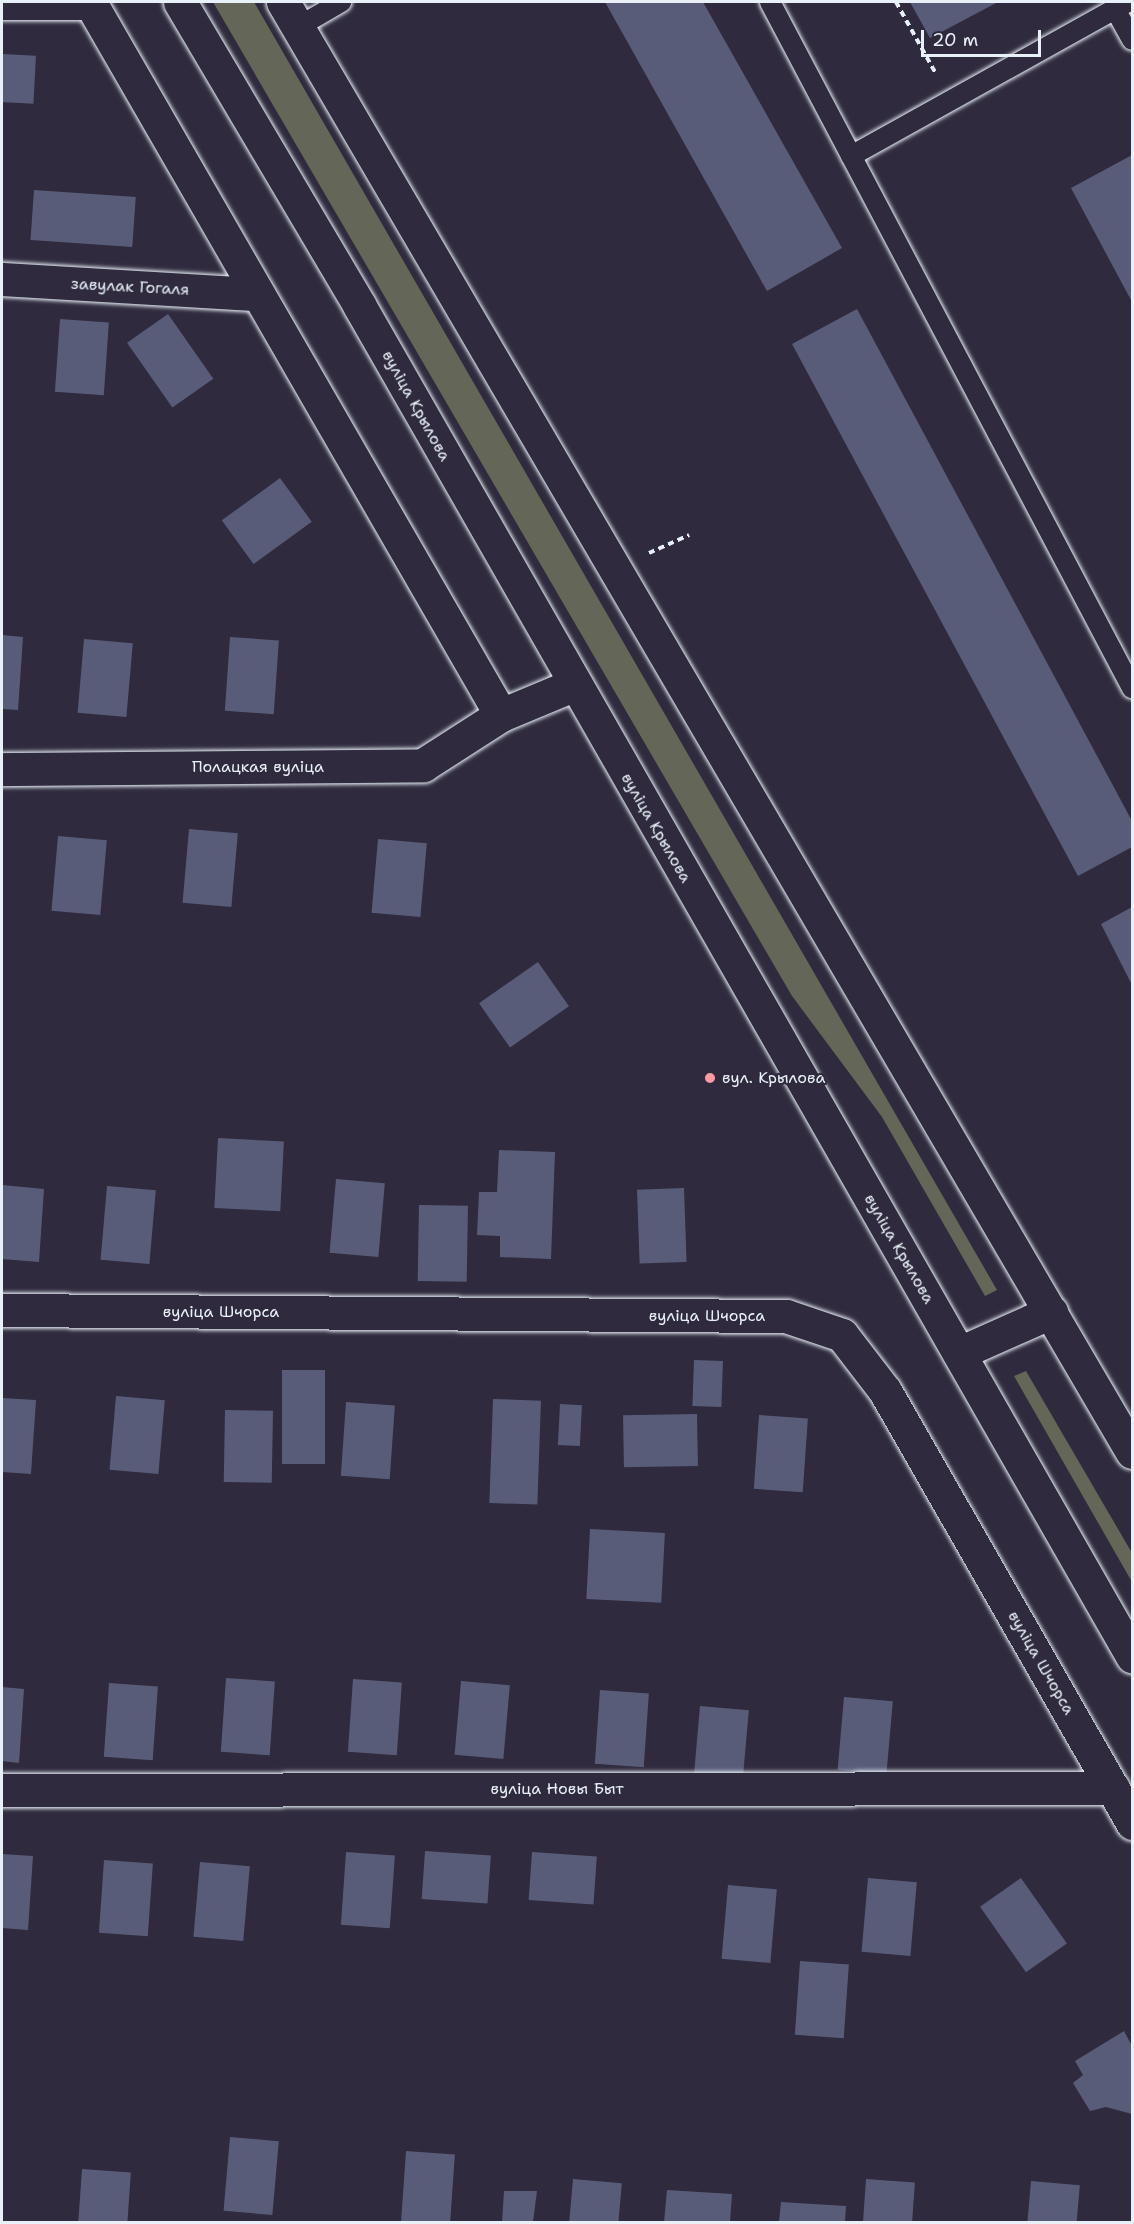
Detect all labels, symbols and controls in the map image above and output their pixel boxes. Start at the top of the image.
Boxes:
scale bar [924,18,1044,56]
text: 20 m [932,28,978,52]
street label: завулак Гогаля [70,274,190,300]
street label: вуліца Крылова [378,347,454,465]
street label: Полацкая вуліца [192,757,324,777]
street label: вуліца Крылова [617,770,695,886]
place label: вул. Крылова [722,1068,825,1088]
marker: вул. Крылова [703,1071,717,1085]
street label: вуліца Крылова [860,1191,938,1307]
street label: вуліца Шчорса [163,1302,279,1322]
street label: вуліца Шчорса [649,1306,765,1326]
street label: вуліца Шчорса [1004,1608,1078,1718]
street label: вуліца Новы Быт [490,1779,624,1799]

